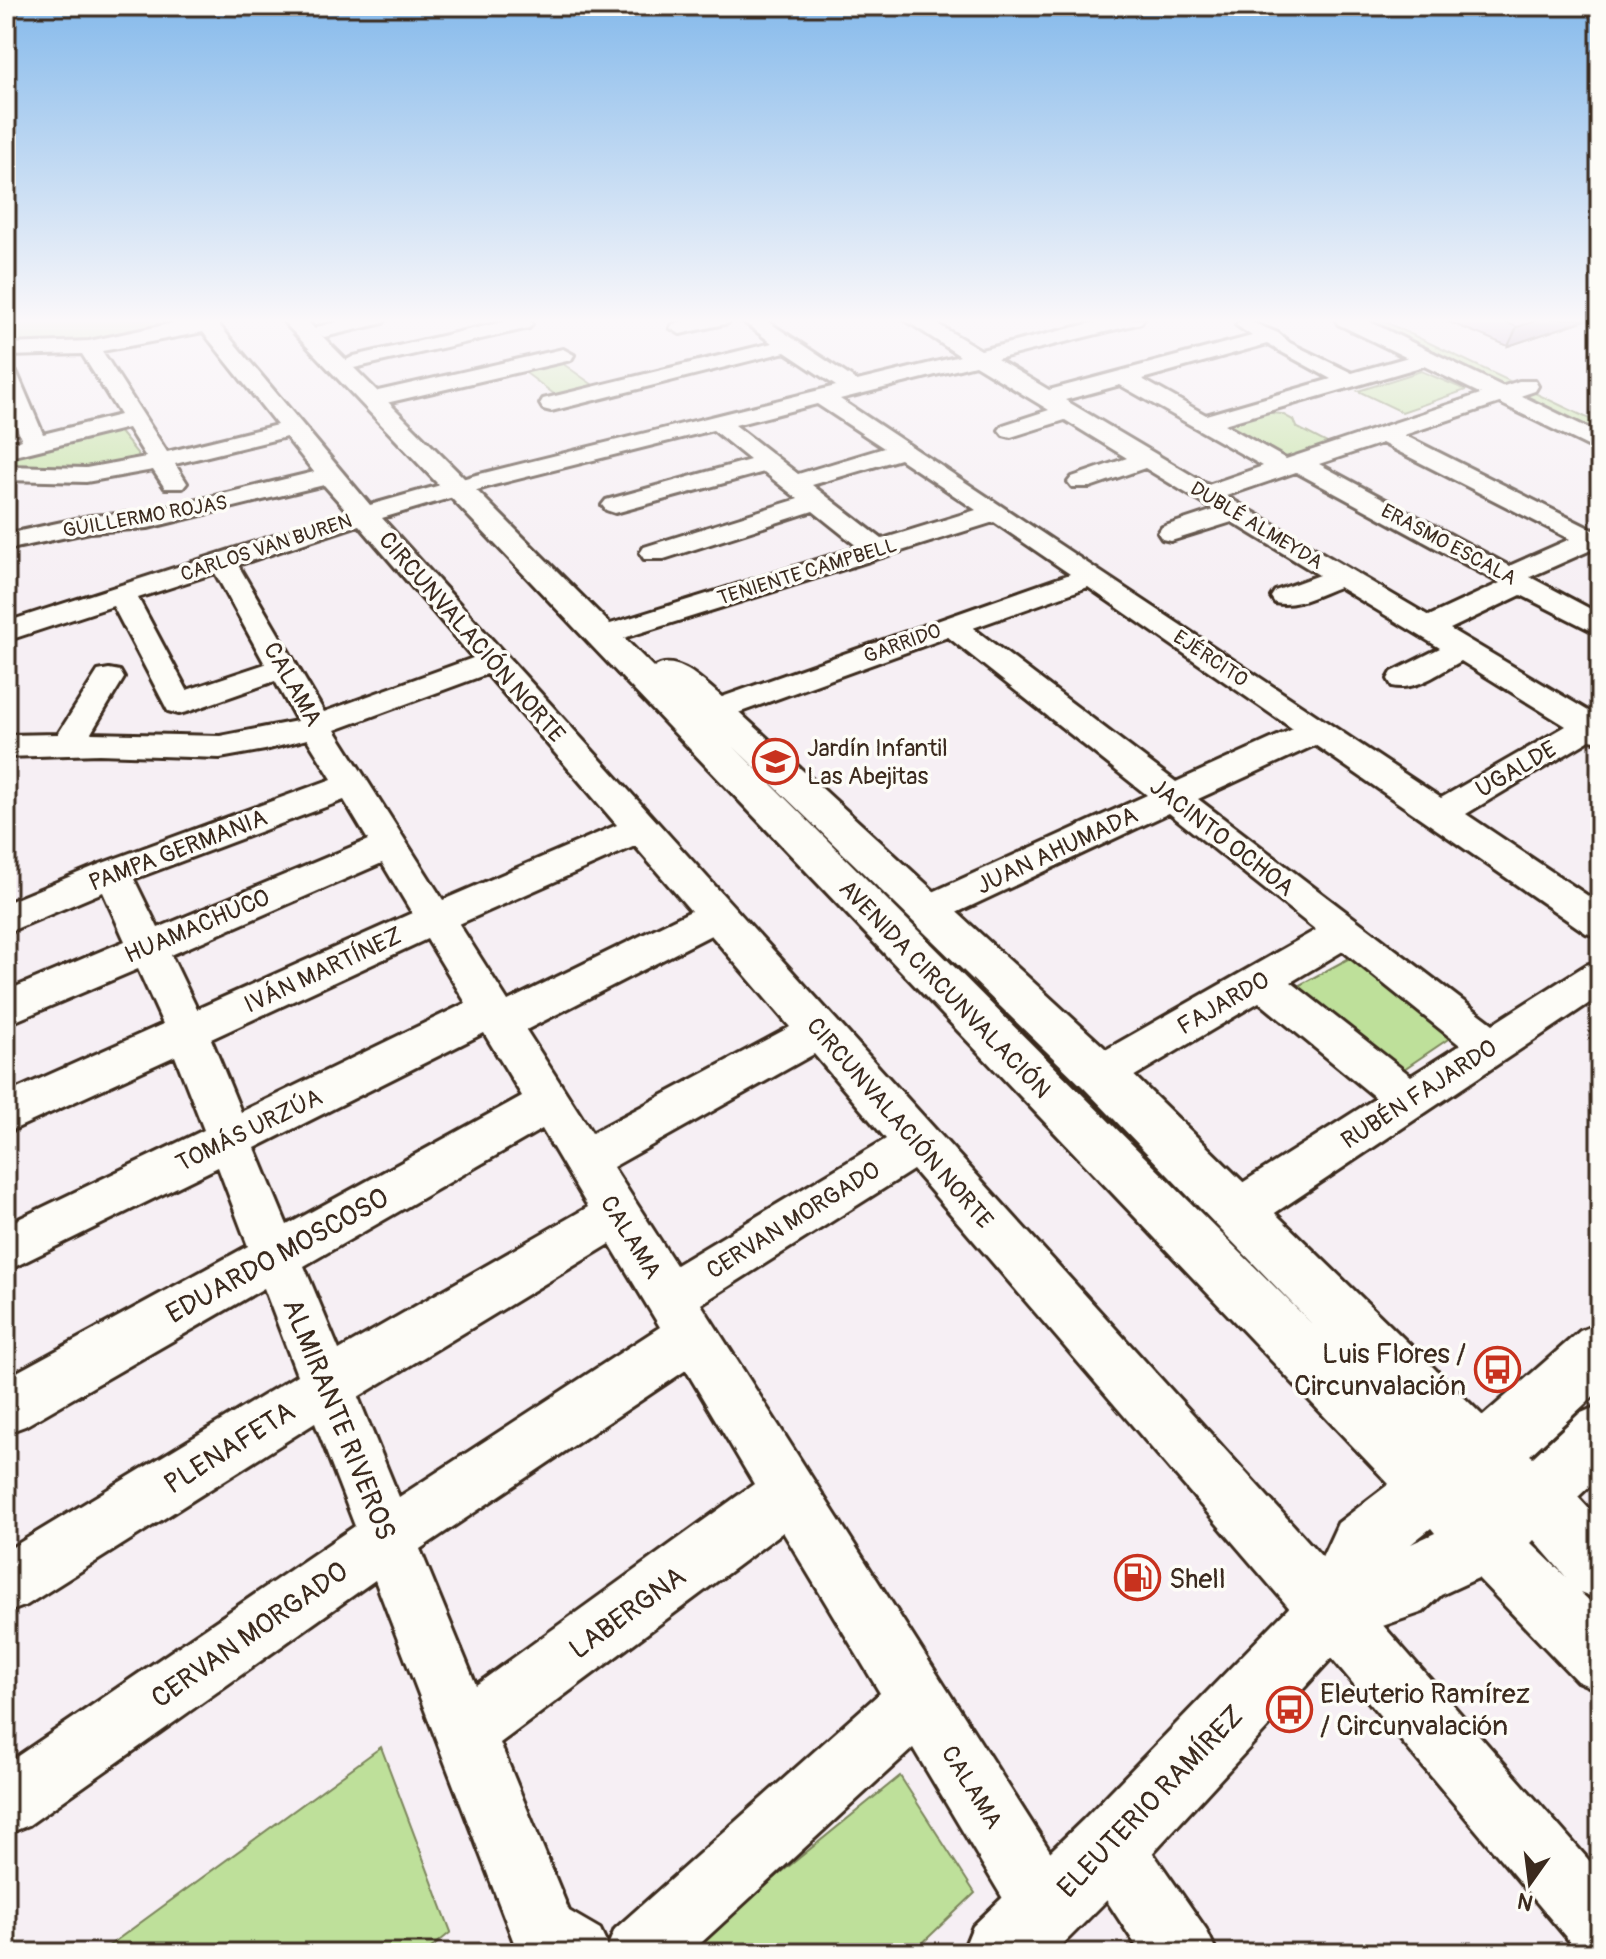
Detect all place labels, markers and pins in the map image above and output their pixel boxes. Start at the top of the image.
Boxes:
place label: Jardín Infantil Las Abejitas [807,734,948,791]
school or university icon: Jardín Infantil Las Abejitas [752,738,800,786]
place label: Luis Flores / Circunvalación [1294,1337,1466,1404]
bus stop icon: Luis Flores / Circunvalación [1473,1345,1521,1393]
fuel station icon: Shell [1114,1554,1162,1602]
place label: Shell [1169,1562,1226,1597]
place label: Eleuterio Ramírez / Circunvalación [1320,1677,1530,1744]
bus stop icon: Eleuterio Ramírez / Circunvalación [1265,1685,1313,1733]

